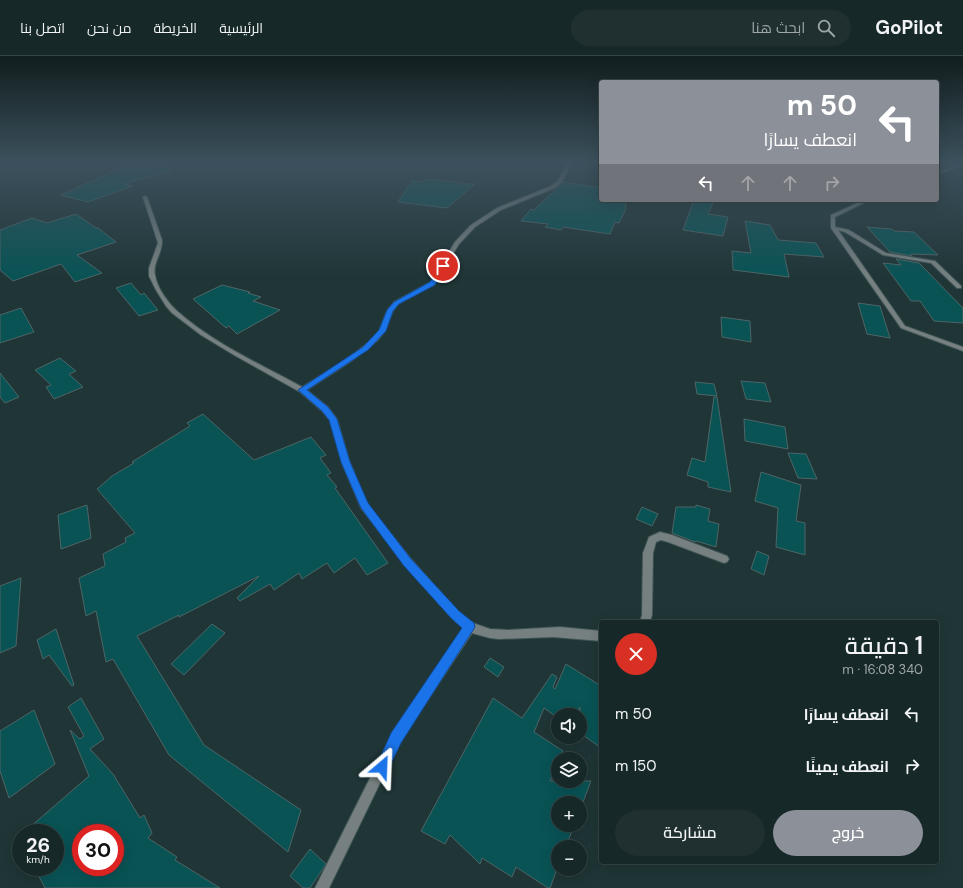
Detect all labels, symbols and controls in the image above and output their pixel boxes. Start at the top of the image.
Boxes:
search box [571,10,851,46]
text: GoPilot [875,15,943,40]
icon: search [815,17,837,39]
text: ابحث هنا [751,18,805,38]
text: اتصل بنا [20,19,65,37]
text: من نحن [87,19,131,37]
text: الخريطة [153,19,197,37]
text: الرئيسية [219,19,263,37]
text: 50 m [787,87,857,124]
icon: left [871,96,923,148]
text: انعطف يسارًا [763,128,857,152]
icon: left [695,172,717,194]
icon: ahead [737,172,759,194]
icon: ahead [779,172,801,194]
icon: right [821,172,843,194]
pin [426,249,460,283]
icon: arrive [432,255,454,277]
text: 1 دقيقة [845,630,923,661]
button: close [615,633,657,675]
text: 340 m · 16:08 [842,661,923,678]
icon: left [901,703,923,725]
text: 50 m [615,704,652,724]
text: انعطف يسارًا [804,705,889,725]
map controls [551,708,587,876]
button: sound [551,708,587,744]
position arrow [361,746,403,788]
button: layers [551,752,587,788]
icon: right [901,755,923,777]
text: 150 m [615,756,656,776]
text: انعطف يمينًا [806,757,889,777]
button: + [551,796,587,832]
button: مشاركة [615,810,765,856]
button: خروج [773,810,923,856]
speed limit sign: 30 [72,824,124,876]
text: 26 [26,832,50,858]
button: − [551,840,587,876]
text: km/h [26,853,50,866]

